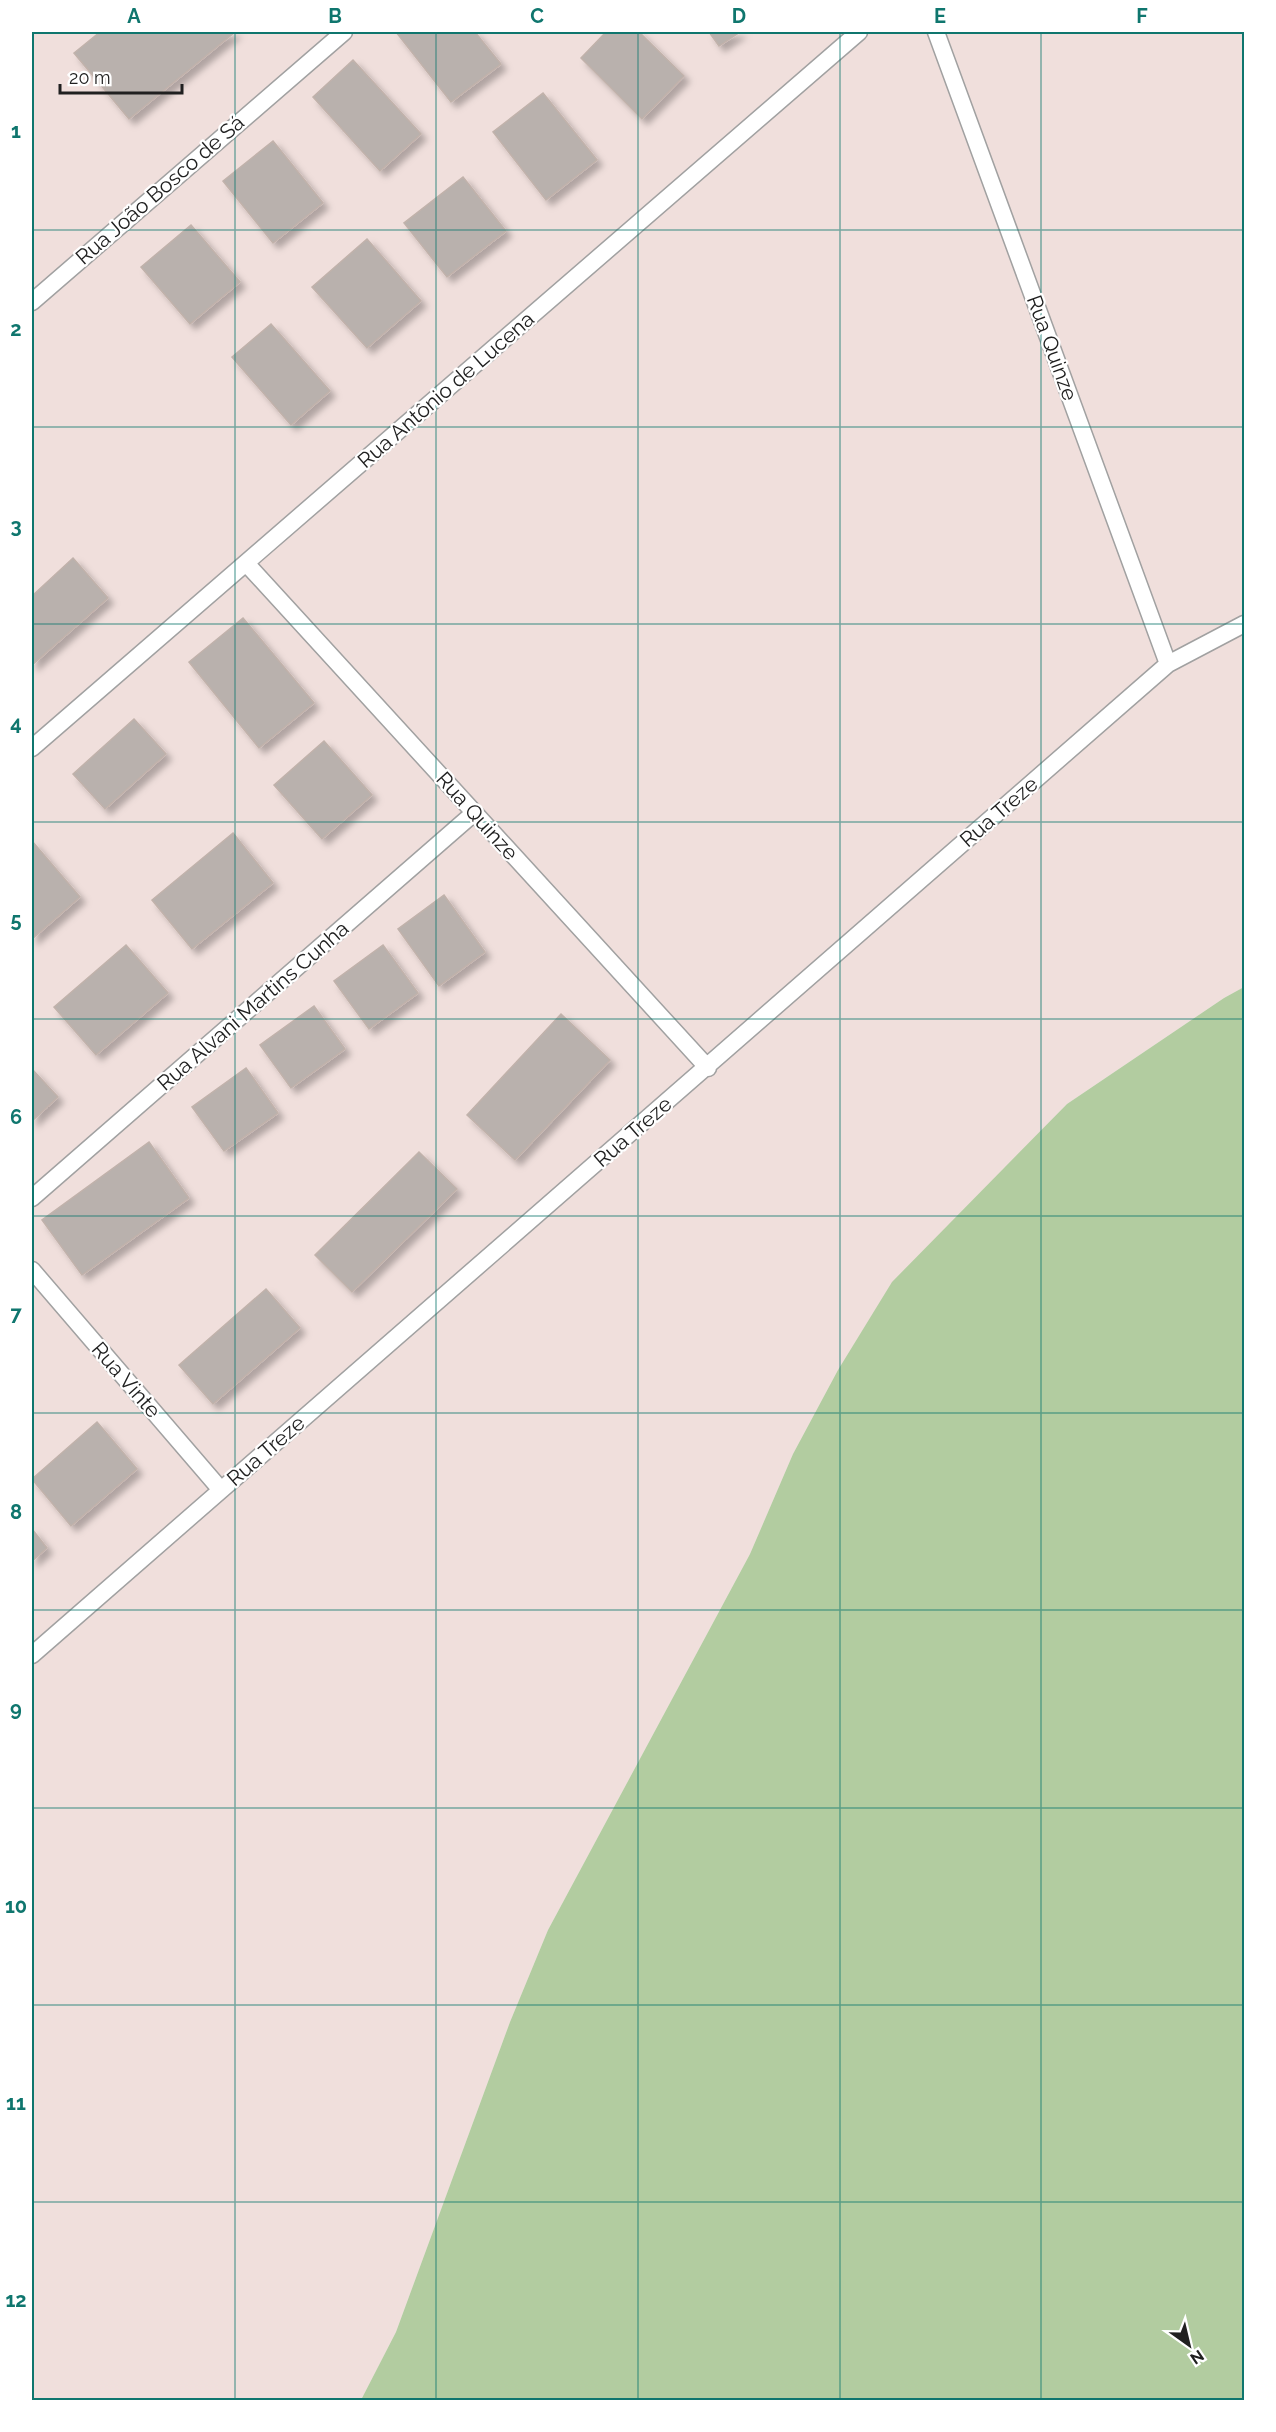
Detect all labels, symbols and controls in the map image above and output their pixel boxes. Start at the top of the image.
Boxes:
text: A [127,4,141,28]
text: B [328,4,342,28]
text: C [530,4,544,28]
text: D [732,4,746,28]
text: E [934,4,946,28]
text: F [1136,4,1148,28]
scale bar [60,57,182,95]
text: 20 m [69,67,111,88]
street label: Rua João Bosco de Sá [70,110,249,270]
text: 1 [11,119,21,143]
street label: Rua Quinze [1022,292,1083,404]
street label: Rua Antônio de Lucena [352,306,539,473]
text: 2 [10,317,22,341]
text: 3 [10,514,22,538]
text: 4 [10,711,22,735]
street label: Rua Quinze [431,766,524,865]
street label: Rua Treze [955,771,1043,852]
text: 5 [10,908,22,932]
street label: Rua Alvani Martins Cunha [152,916,354,1096]
street label: Rua Treze [589,1091,677,1172]
text: 6 [10,1105,22,1129]
text: 7 [10,1302,22,1326]
street label: Rua Vinte [87,1337,166,1423]
street label: Rua Treze [222,1410,310,1491]
text: 8 [10,1500,22,1524]
text: 9 [10,1697,22,1721]
text: 10 [5,1894,27,1918]
text: 11 [6,2091,26,2115]
text: 12 [5,2288,27,2312]
north arrow [1159,2315,1219,2375]
text: N [1187,2346,1207,2368]

